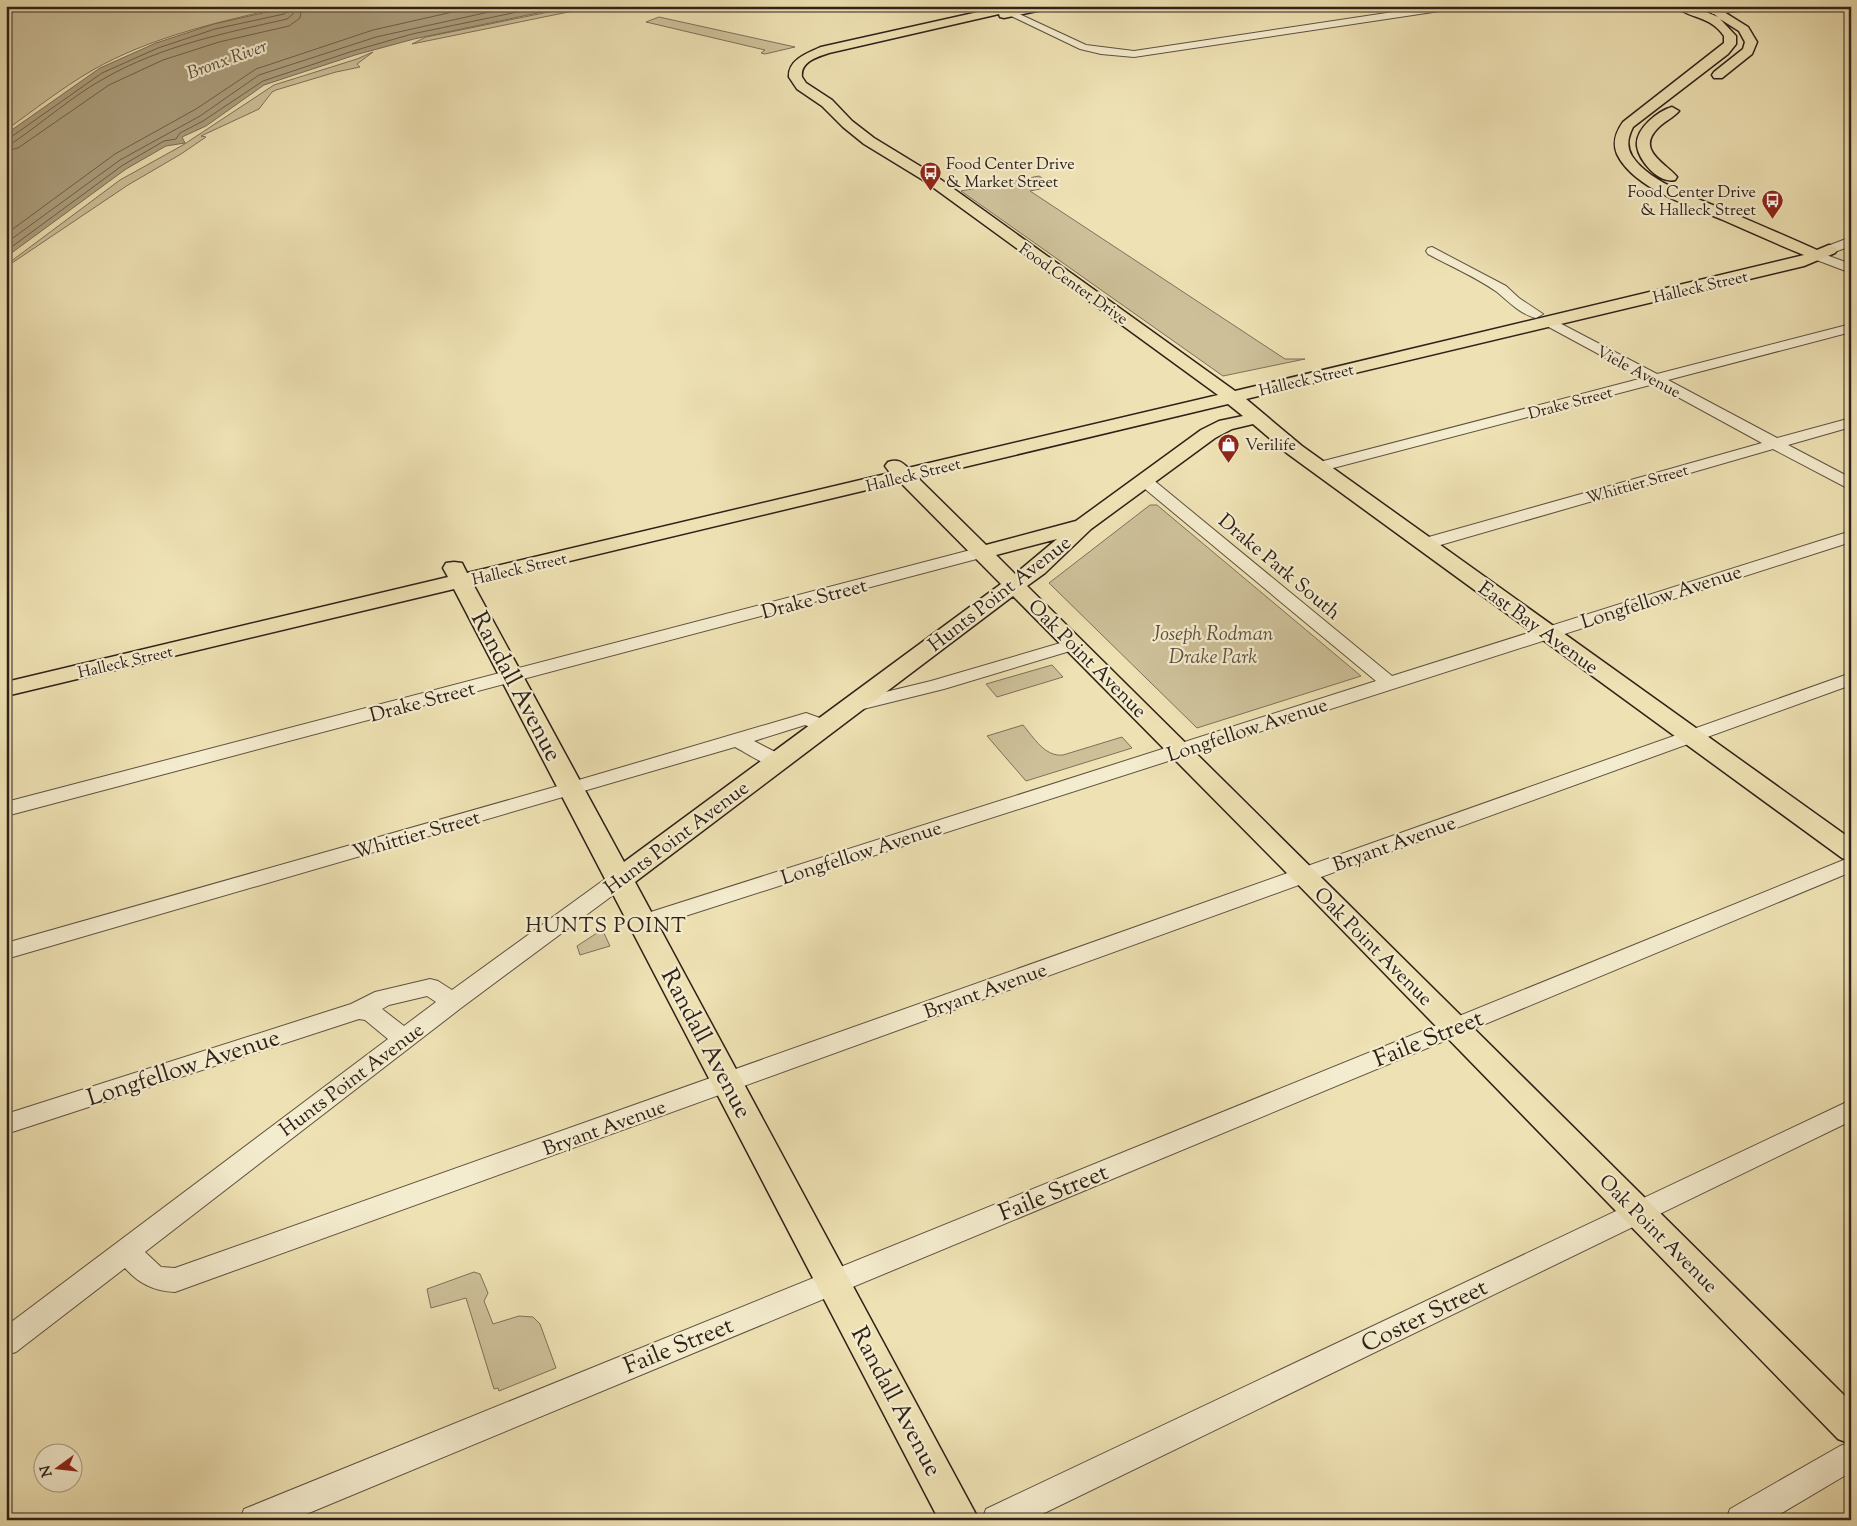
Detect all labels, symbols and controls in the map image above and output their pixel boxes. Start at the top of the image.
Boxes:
water label: Bronx River [184,34,272,87]
place label: Food Center Drive & Market Street [946,154,1075,195]
bus stop icon: Food Center Drive & Market Street [918,160,942,191]
place label: Food Center Drive & Halleck Street [1627,182,1757,223]
bus stop icon: Food Center Drive & Halleck Street [1760,188,1784,219]
street label: Food Center Drive [1013,239,1132,331]
street label: Halleck Street [1651,266,1751,311]
street label: Viele Avenue [1592,341,1684,405]
street label: Halleck Street [1257,359,1357,404]
street label: Drake Street [1526,382,1616,427]
shop icon: Verilife [1217,432,1241,463]
place label: Verilife [1245,435,1296,458]
street label: Halleck Street [864,453,964,499]
street label: Whittier Street [1584,460,1692,511]
street label: Drake Park South [1211,508,1346,628]
street label: Hunts Point Avenue [923,530,1078,660]
street label: Halleck Street [470,548,570,593]
street label: Longfellow Avenue [1578,559,1746,638]
street label: Drake Street [759,572,871,628]
street label: East Bay Avenue [1471,575,1604,683]
street label: Oak Point Avenue [1020,594,1152,726]
street label: Randall Avenue [461,606,569,768]
park label: Joseph Rodman Drake Park [1152,621,1274,673]
street label: Halleck Street [76,641,176,686]
street label: Drake Street [367,675,479,731]
street label: Longfellow Avenue [1164,692,1332,771]
street label: Hunts Point Avenue [599,775,756,903]
street label: Whittier Street [349,804,484,868]
street label: Bryant Avenue [1329,810,1460,881]
street label: Longfellow Avenue [778,815,946,894]
street label: Oak Point Avenue [1306,882,1438,1014]
district label: HUNTS POINT [525,912,687,942]
street label: Bryant Avenue [920,957,1051,1028]
street label: Randall Avenue [651,963,759,1125]
street label: Faile Street [1369,1002,1489,1077]
street label: Hunts Point Avenue [274,1017,431,1145]
street label: Longfellow Avenue [83,1022,284,1116]
street label: Bryant Avenue [539,1094,670,1165]
street label: Faile Street [994,1156,1114,1231]
street label: Oak Point Avenue [1591,1169,1723,1301]
street label: Coster Street [1356,1272,1494,1362]
street label: Faile Street [619,1309,739,1384]
street label: Randall Avenue [841,1321,949,1483]
north arrow [32,1444,82,1494]
text: N [36,1463,58,1479]

